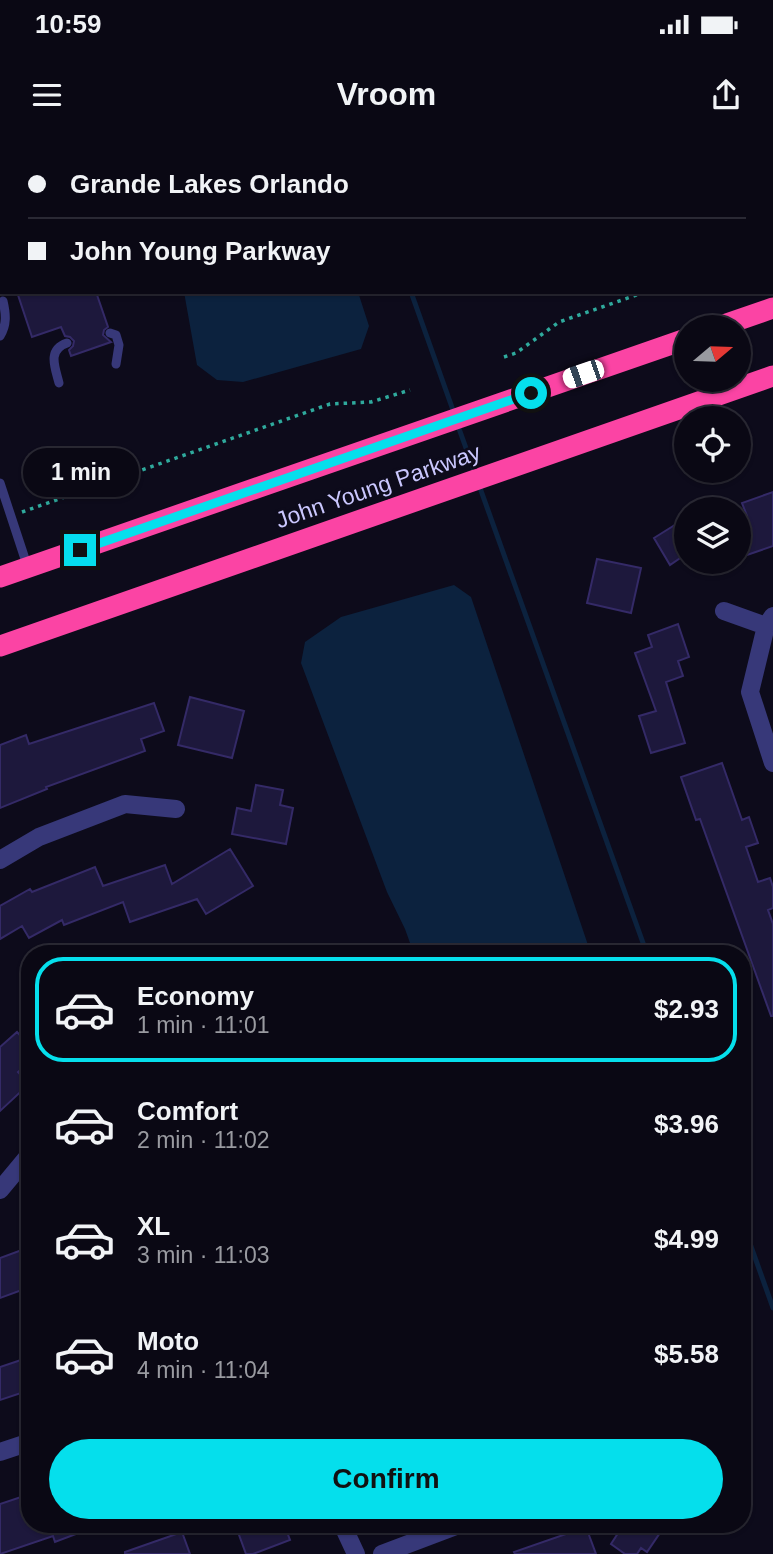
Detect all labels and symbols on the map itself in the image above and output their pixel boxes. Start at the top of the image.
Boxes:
north arrow [674,315,751,392]
car [560,357,607,391]
route start [515,377,547,409]
street label: John Young Parkway [272,439,484,533]
callout: 1 min [22,448,138,498]
route end [64,534,96,566]

